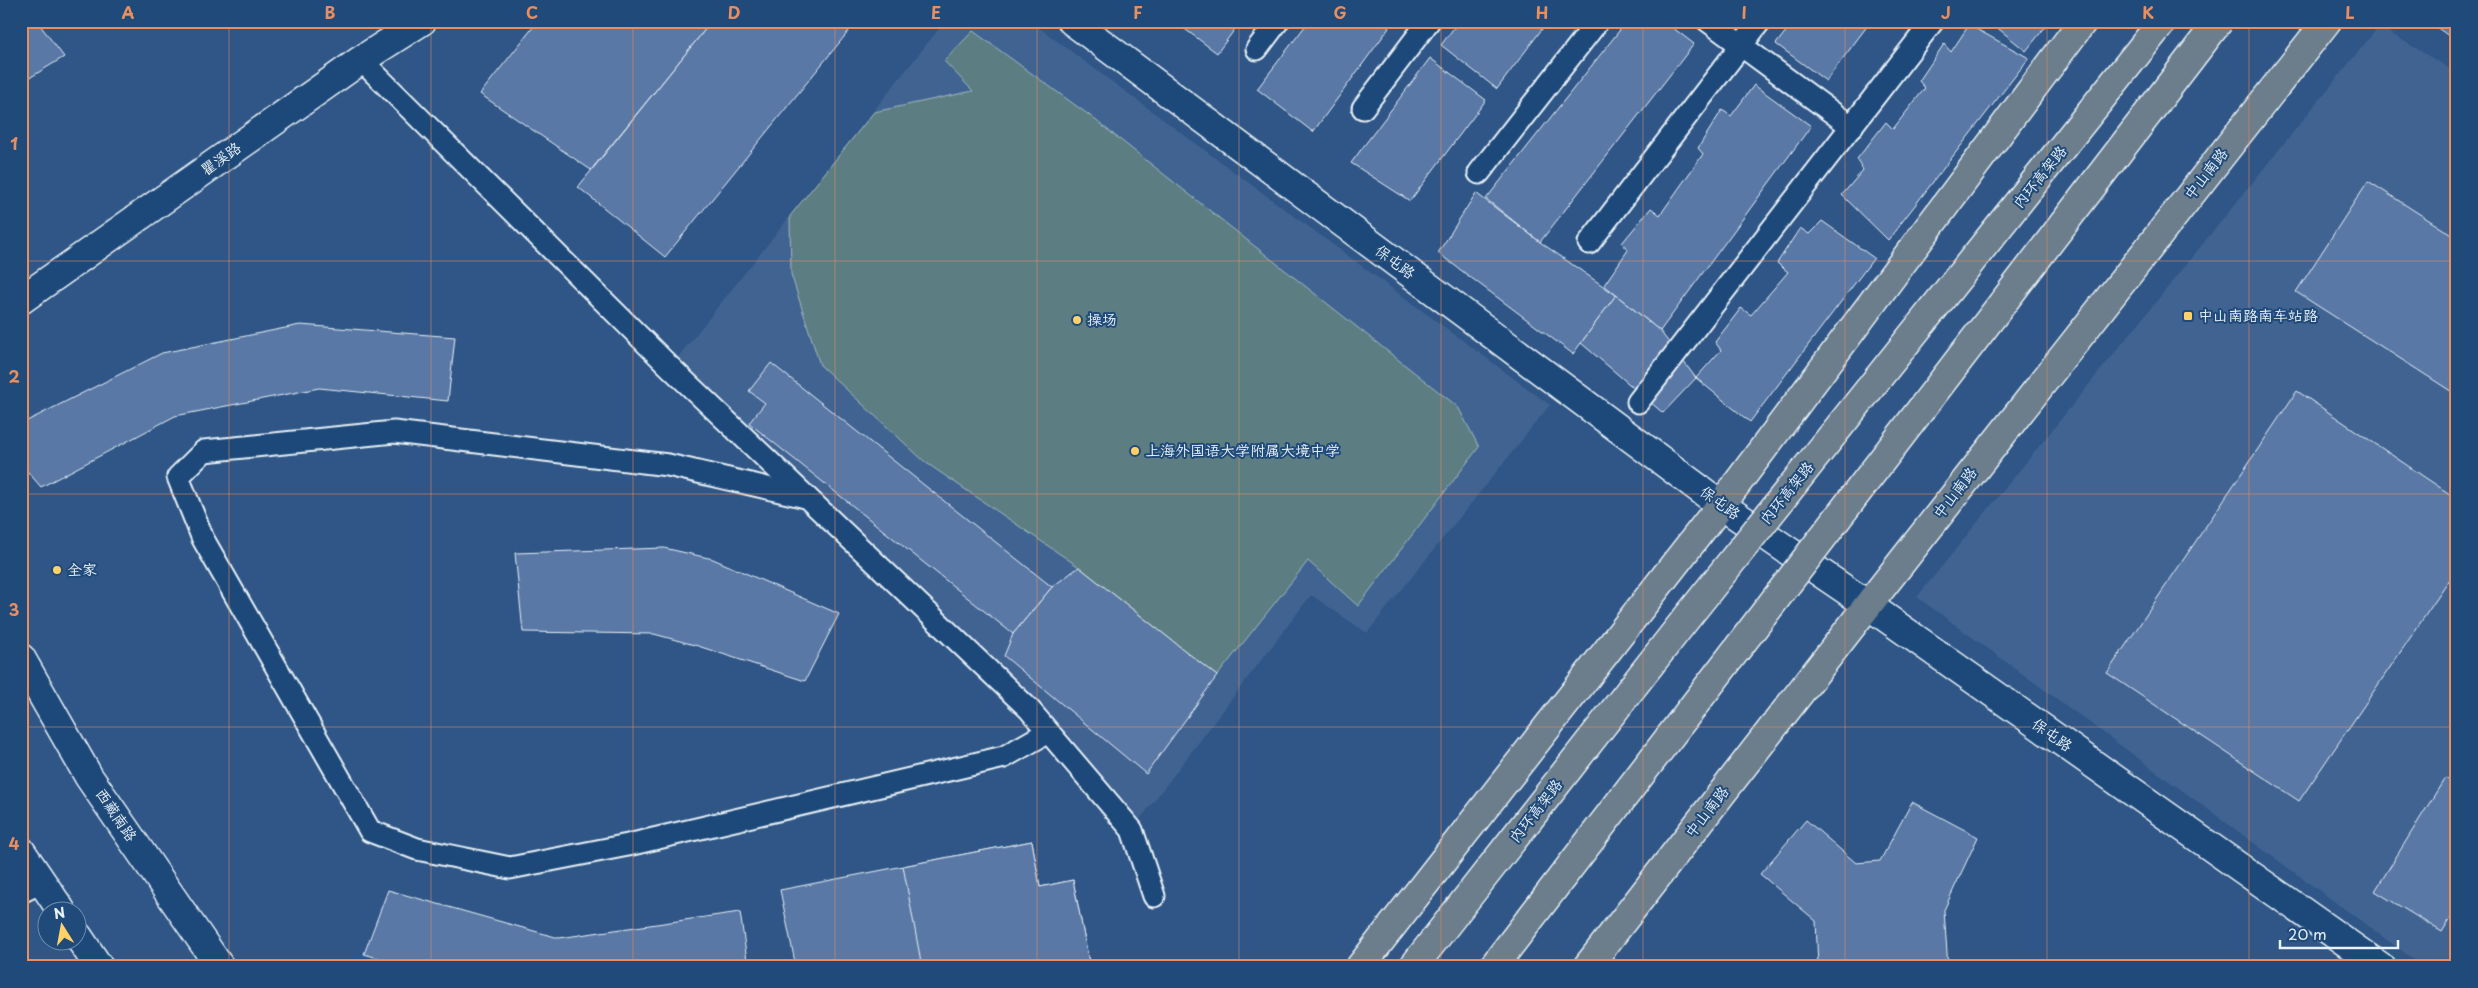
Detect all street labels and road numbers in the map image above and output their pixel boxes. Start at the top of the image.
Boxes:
street label: 瞿溪路 [195,135,245,180]
street label: 内环高架路 [2006,140,2071,212]
street label: 中山南路 [2177,142,2232,204]
street label: 保屯路 [1371,238,1421,284]
street label: 内环高架路 [1753,456,1818,528]
street label: 中山南路 [1926,461,1981,523]
street label: 保屯路 [1696,479,1746,524]
street label: 保屯路 [2028,711,2078,756]
street label: 内环高架路 [1503,773,1567,847]
street label: 中山南路 [1678,780,1733,842]
street label: 西藏南路 [91,783,144,845]

